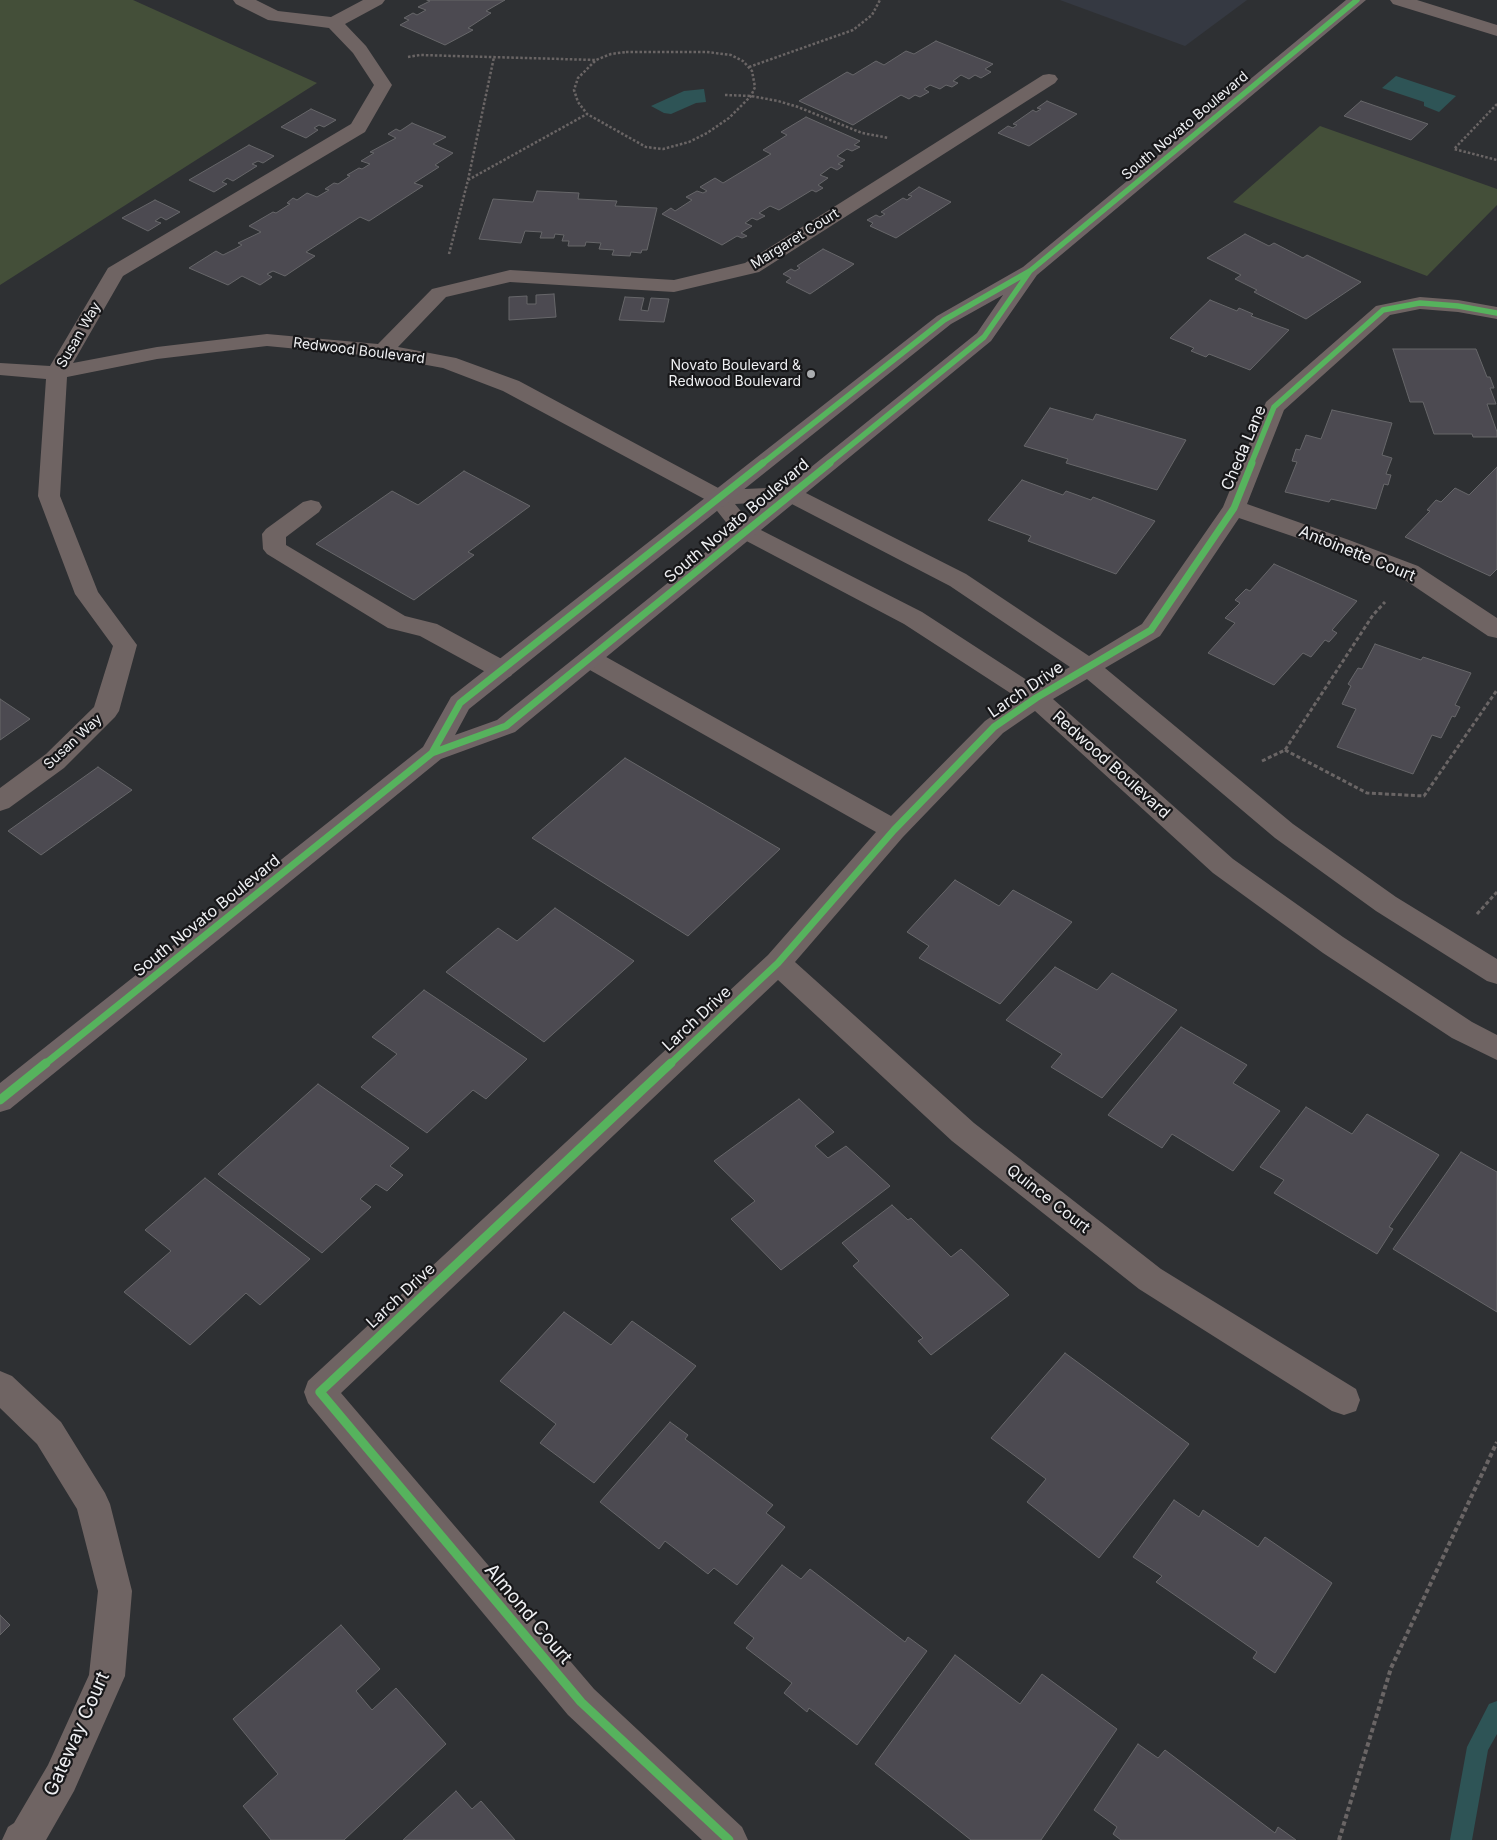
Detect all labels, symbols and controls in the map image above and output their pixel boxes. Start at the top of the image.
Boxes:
street label: South Novato Boulevard [1118,68,1252,184]
street label: Margaret Court [748,205,842,273]
street label: Susan Way [53,299,105,371]
street label: Redwood Boulevard [292,335,426,367]
place label: Novato Boulevard & Redwood Boulevard [669,358,801,391]
marker: Novato Boulevard & Redwood Boulevard [805,368,817,380]
street label: Cheda Lane [1217,403,1271,493]
street label: South Novato Boulevard [661,455,813,587]
street label: Antoinette Court [1296,522,1418,586]
street label: Larch Drive [985,658,1067,722]
street label: Redwood Boulevard [1048,707,1174,823]
street label: Susan Way [40,711,106,773]
street label: South Novato Boulevard [130,851,284,981]
street label: Larch Drive [659,982,735,1056]
street label: Quince Court [1003,1161,1093,1237]
street label: Larch Drive [363,1259,439,1333]
street label: Almond Court [479,1559,577,1669]
street label: Gateway Court [39,1668,115,1800]

